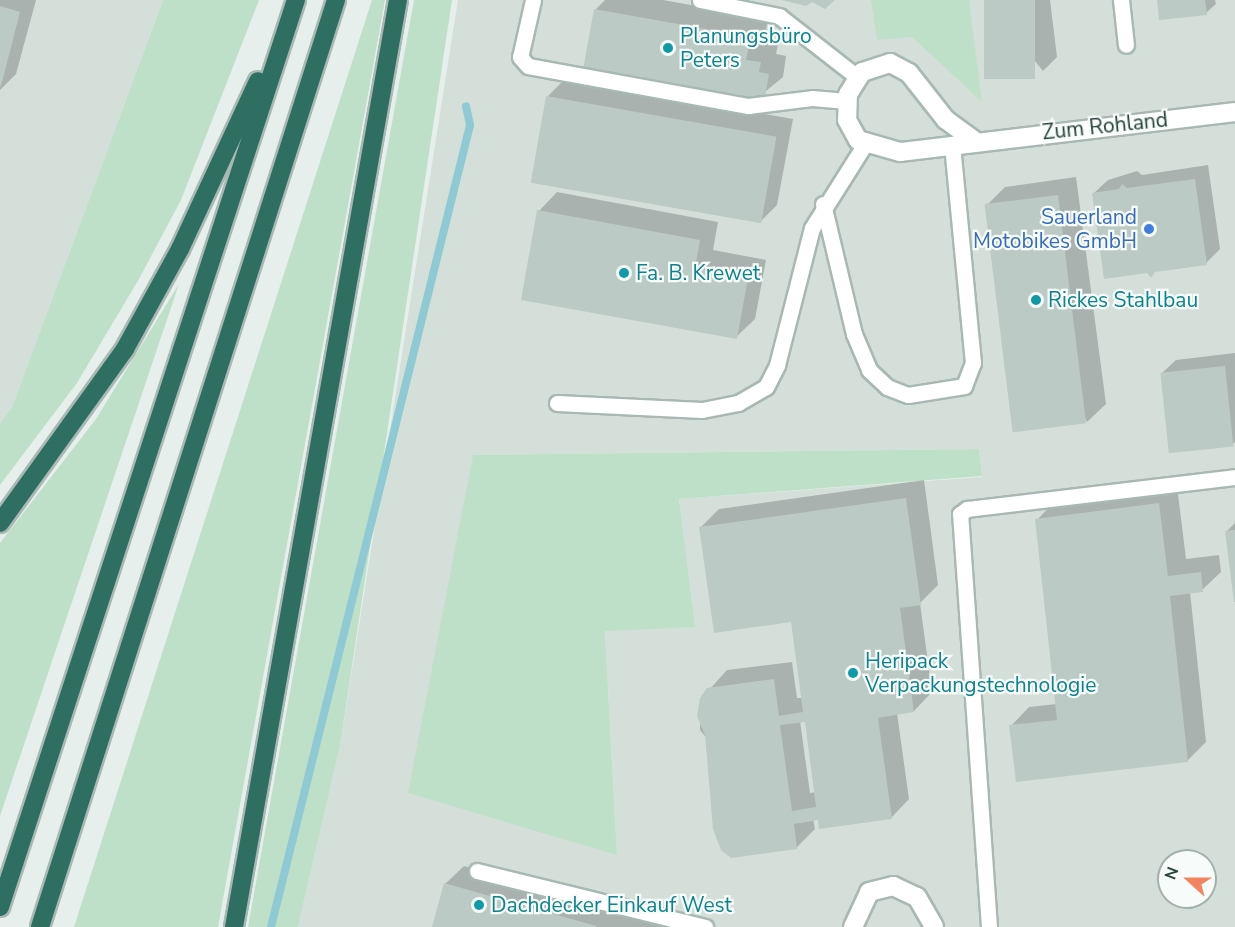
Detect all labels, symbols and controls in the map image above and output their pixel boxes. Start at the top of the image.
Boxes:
place label: Planungsbüro Peters [680,23,812,73]
marker: Planungsbüro Peters [661,41,675,55]
street label: Zum Rohland [1041,107,1169,145]
place label: Sauerland Motobikes GmbH [973,204,1137,254]
marker: Sauerland Motobikes GmbH [1142,222,1156,236]
place label: Fa. B. Krewet [636,260,760,286]
marker: Fa. B. Krewet [617,266,631,280]
place label: Rickes Stahlbau [1048,287,1198,313]
marker: Rickes Stahlbau [1029,293,1043,307]
place label: Heripack Verpackungstechnologie [865,648,1096,698]
marker: Heripack Verpackungstechnologie [846,666,860,680]
north arrow [1157,849,1217,909]
text: N [1160,864,1184,883]
place label: Dachdecker Einkauf West [491,892,732,918]
marker: Dachdecker Einkauf West [472,898,486,912]

